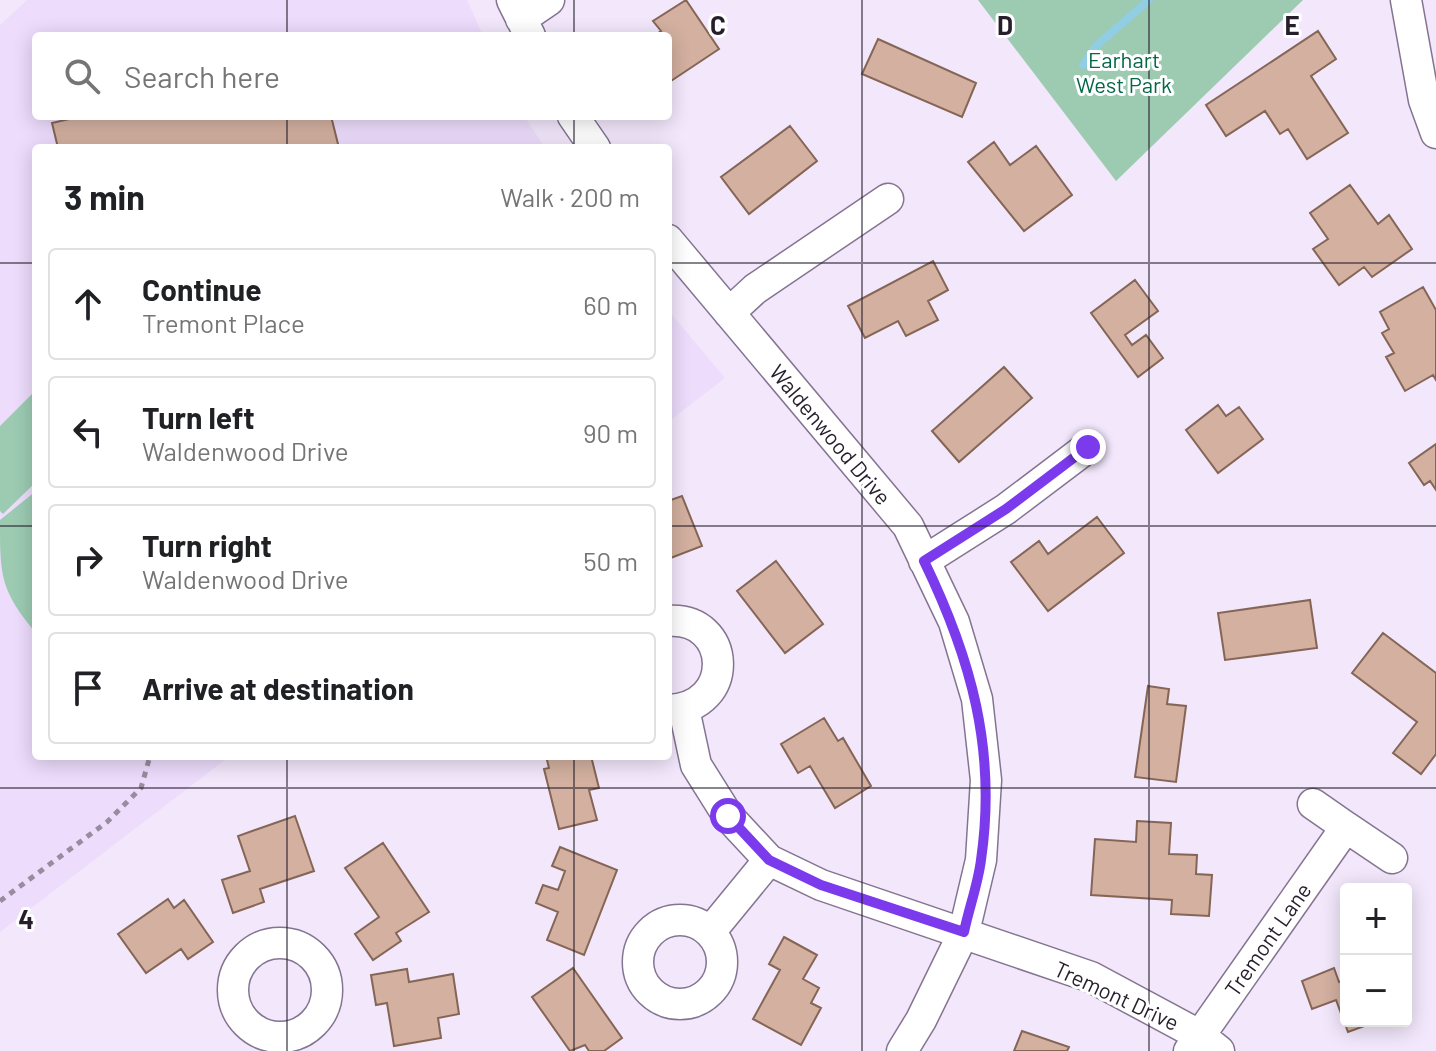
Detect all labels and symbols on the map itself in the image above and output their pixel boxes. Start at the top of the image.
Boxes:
text: C [710,9,726,40]
text: D [997,9,1013,40]
text: E [1284,9,1300,40]
park label: Earhart West Park [1076,46,1172,97]
street label: Waldenwood Drive [765,359,897,509]
route end [1070,429,1106,465]
route start [710,798,746,834]
street label: Tremont Lane [1218,877,1316,1001]
text: 4 [18,903,34,934]
street label: Tremont Drive [1051,955,1183,1035]

